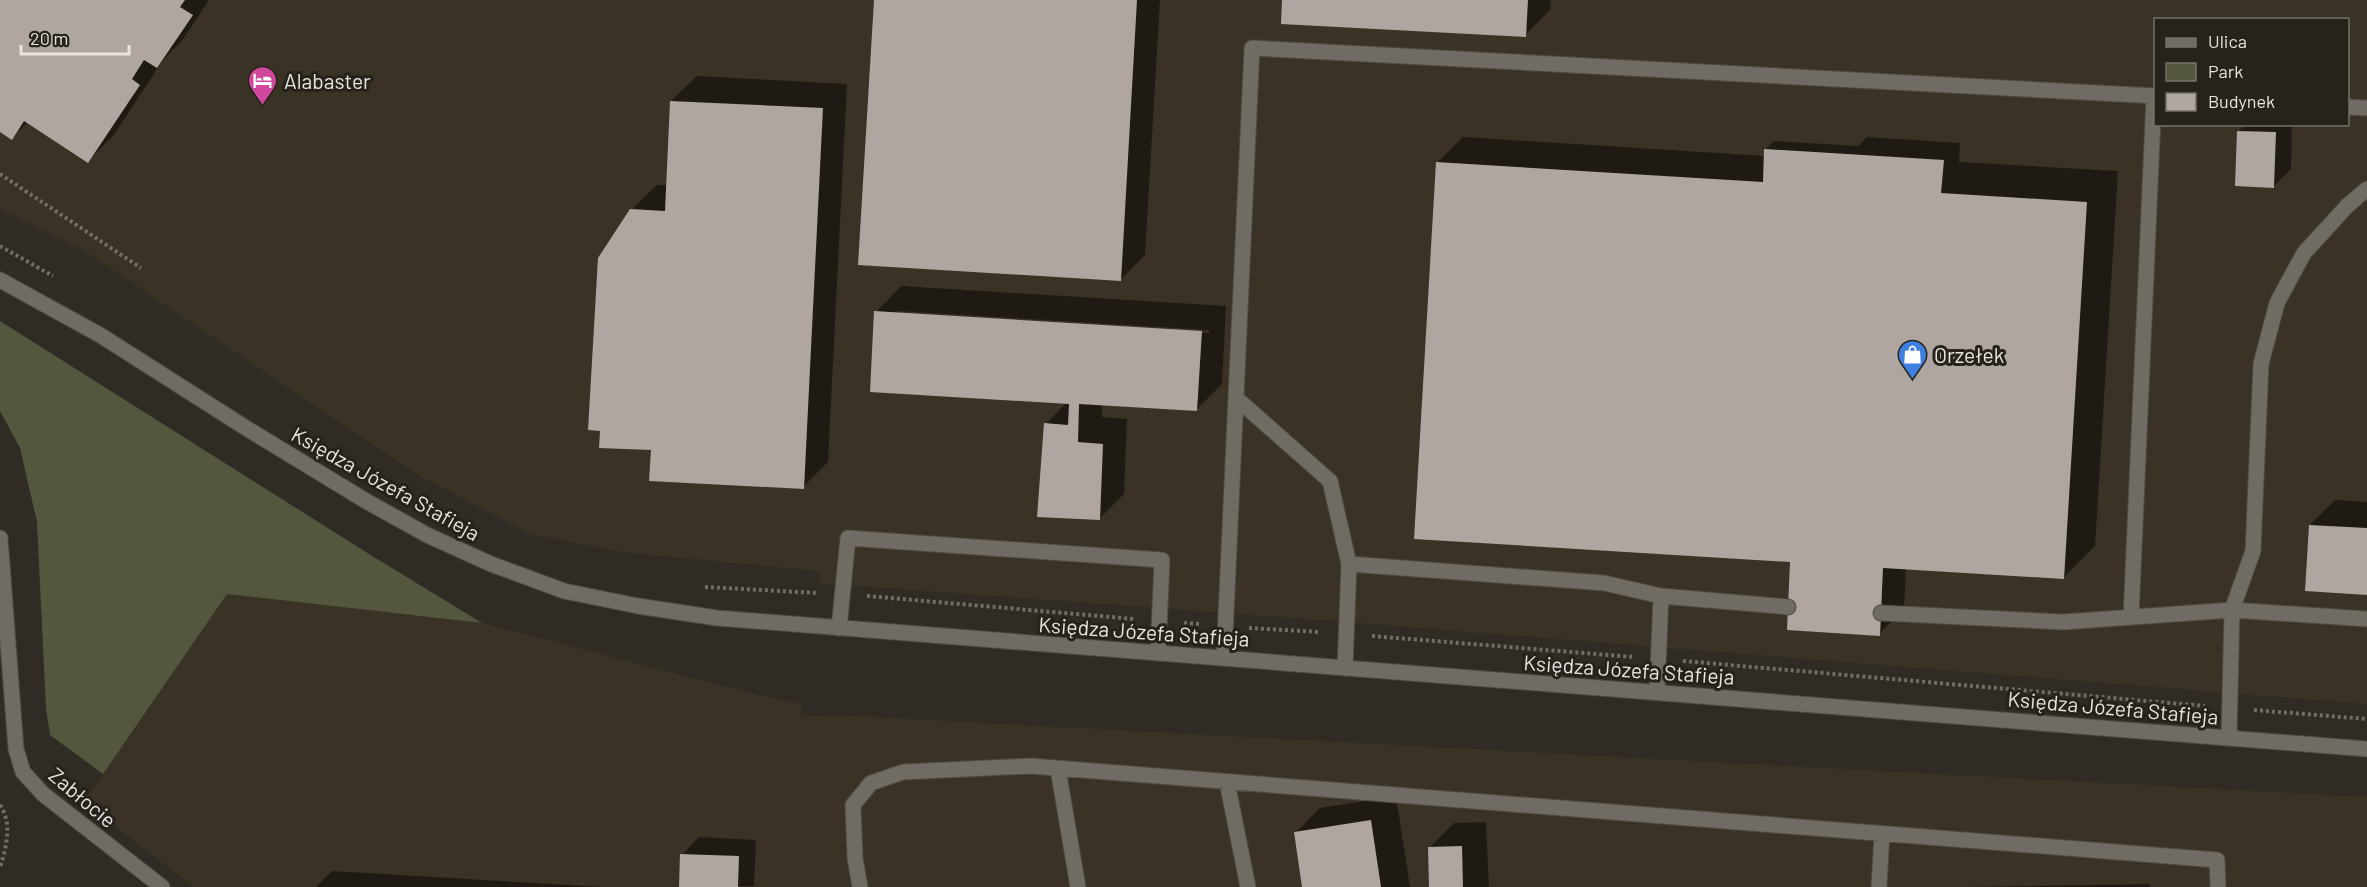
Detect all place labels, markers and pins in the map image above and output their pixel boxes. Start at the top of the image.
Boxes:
hotel icon: Alabaster [247,64,279,106]
place label: Alabaster [284,68,371,93]
shop icon: Orzełek [1897,338,1929,380]
place label: Orzełek [1934,342,2004,367]

